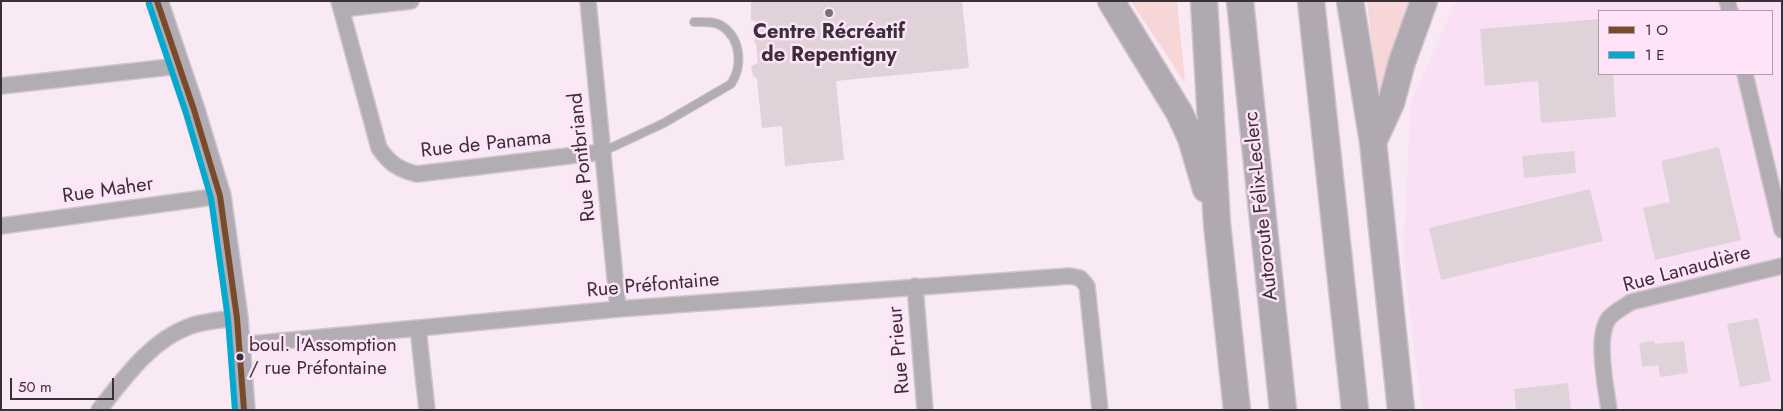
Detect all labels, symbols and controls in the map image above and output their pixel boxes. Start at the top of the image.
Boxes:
marker: Centre Récréatif de Repentigny [823,7,835,19]
legend [1598,10,1773,75]
text: 1 O [1645,19,1668,41]
place label: Centre Récréatif de Repentigny [753,21,905,68]
text: 1 E [1645,44,1665,66]
street label: Rue Pontbriand [564,91,602,223]
street label: Autoroute Félix-Leclerc [1240,110,1284,302]
street label: Rue de Panama [420,126,552,164]
street label: Rue Maher [61,173,155,209]
street label: Rue Lanaudière [1621,241,1753,299]
street label: Rue Préfontaine [586,268,720,304]
street label: Rue Prieur [884,305,916,395]
place label: boul. l'Assomption / rue Préfontaine [249,335,397,379]
marker: boul. l'Assomption / rue Préfontaine [235,352,245,362]
scale bar [12,368,116,400]
text: 50 m [18,376,52,398]

